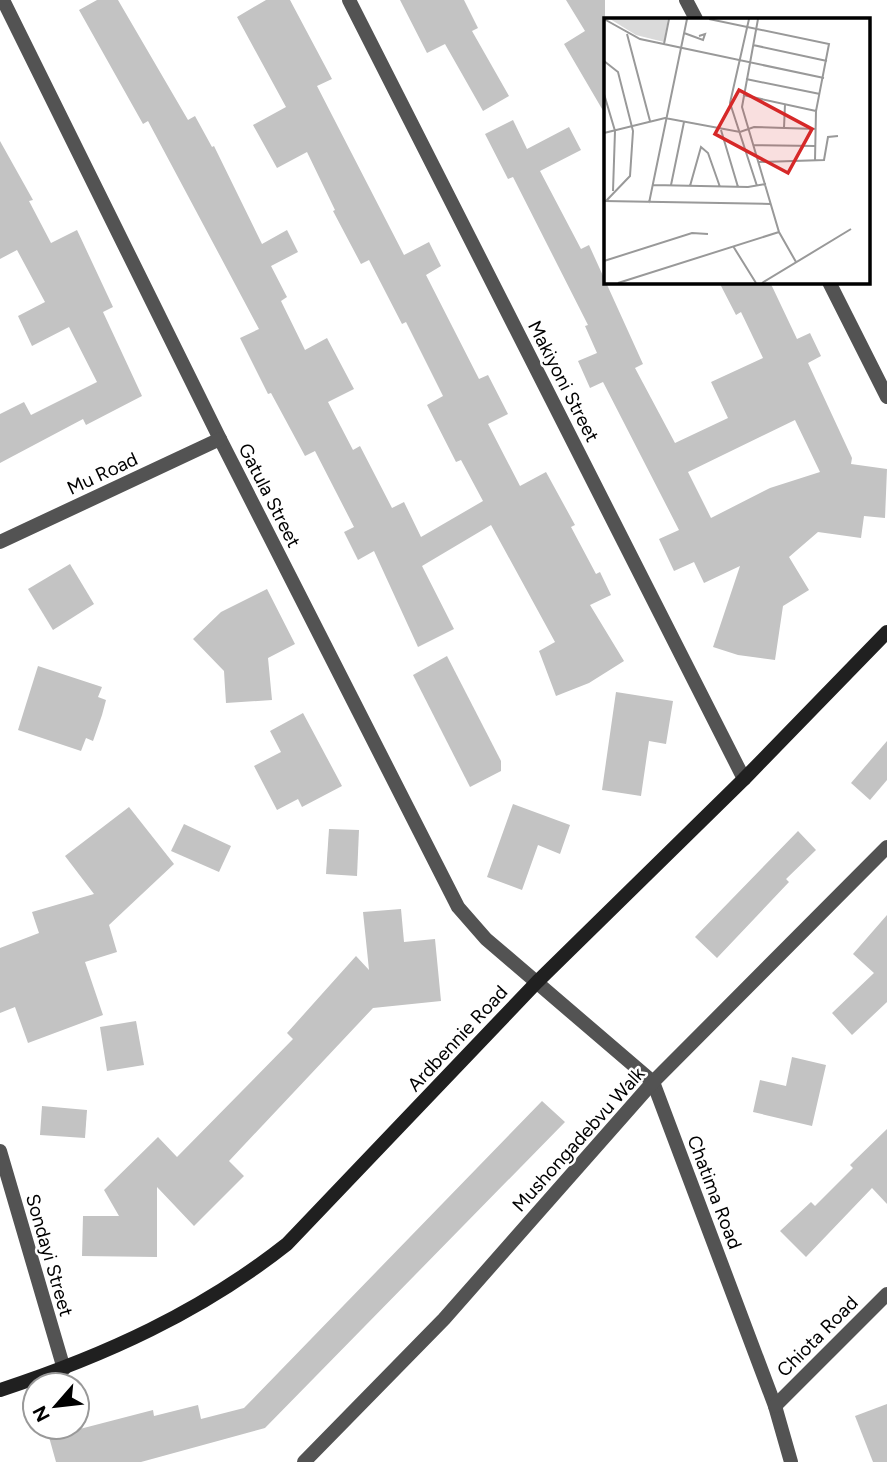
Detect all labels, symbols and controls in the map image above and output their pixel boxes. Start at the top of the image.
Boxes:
inset map [604,18,870,284]
street label: Makiyoni Street [523,317,604,446]
street label: Gatula Street [234,439,306,551]
street label: Mu Road [63,447,141,500]
street label: Ardbennie Road [402,981,512,1096]
street label: Mushongadebvu Walk [507,1062,650,1216]
street label: Chatima Road [682,1132,747,1252]
street label: Sondayi Street [21,1191,78,1319]
street label: Chiota Road [772,1291,863,1382]
north arrow [21,1371,91,1441]
text: N [28,1402,55,1426]

